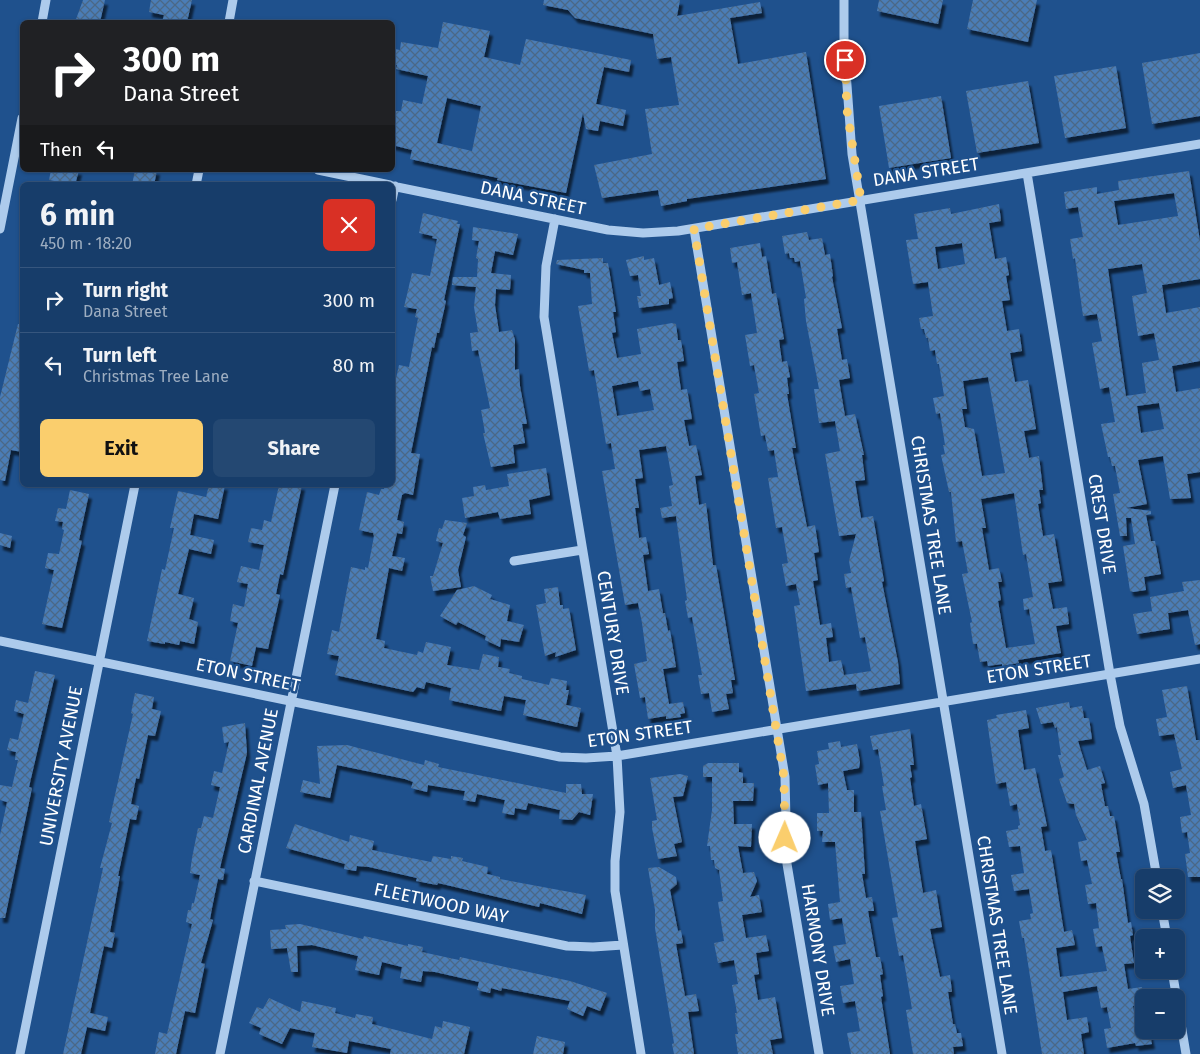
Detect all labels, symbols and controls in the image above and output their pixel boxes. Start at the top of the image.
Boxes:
text: 300 m [123,38,220,80]
pin [824,39,866,81]
icon: right [40,40,105,105]
icon: arrive [831,46,859,74]
text: Dana Street [123,80,239,107]
icon: left [92,135,120,163]
text: Then [40,138,82,161]
street label: DANA STREET [871,153,981,191]
street label: DANA STREET [478,176,588,220]
text: 6 min [40,197,115,233]
button: close [323,199,375,251]
text: 450 m · 18:20 [40,234,132,253]
text: Turn right [83,279,168,302]
icon: right [40,286,68,314]
text: 300 m [323,289,375,312]
text: Dana Street [83,302,168,321]
text: Turn left [83,344,157,367]
icon: left [40,351,68,379]
text: 80 m [333,354,375,377]
text: Christmas Tree Lane [83,367,229,386]
button: Exit [40,419,203,477]
button: Share [213,419,375,477]
street label: CHRISTMAS TREE LANE [906,434,956,616]
street label: CREST DRIVE [1083,472,1121,576]
street label: CENTURY DRIVE [592,569,634,697]
street label: ETON STREET [985,650,1094,688]
street label: ETON STREET [194,653,303,697]
street label: UNIVERSITY AVENUE [35,684,87,848]
street label: CARDINAL AVENUE [233,706,283,856]
street label: ETON STREET [586,716,695,752]
position arrow [758,811,810,863]
street label: CHRISTMAS TREE LANE [972,834,1022,1016]
map controls [1135,869,1185,1039]
button: layers [1135,869,1185,919]
street label: FLEETWOOD WAY [372,878,510,928]
street label: HARMONY DRIVE [797,882,839,1018]
button: + [1135,929,1185,979]
button: − [1135,989,1185,1039]

